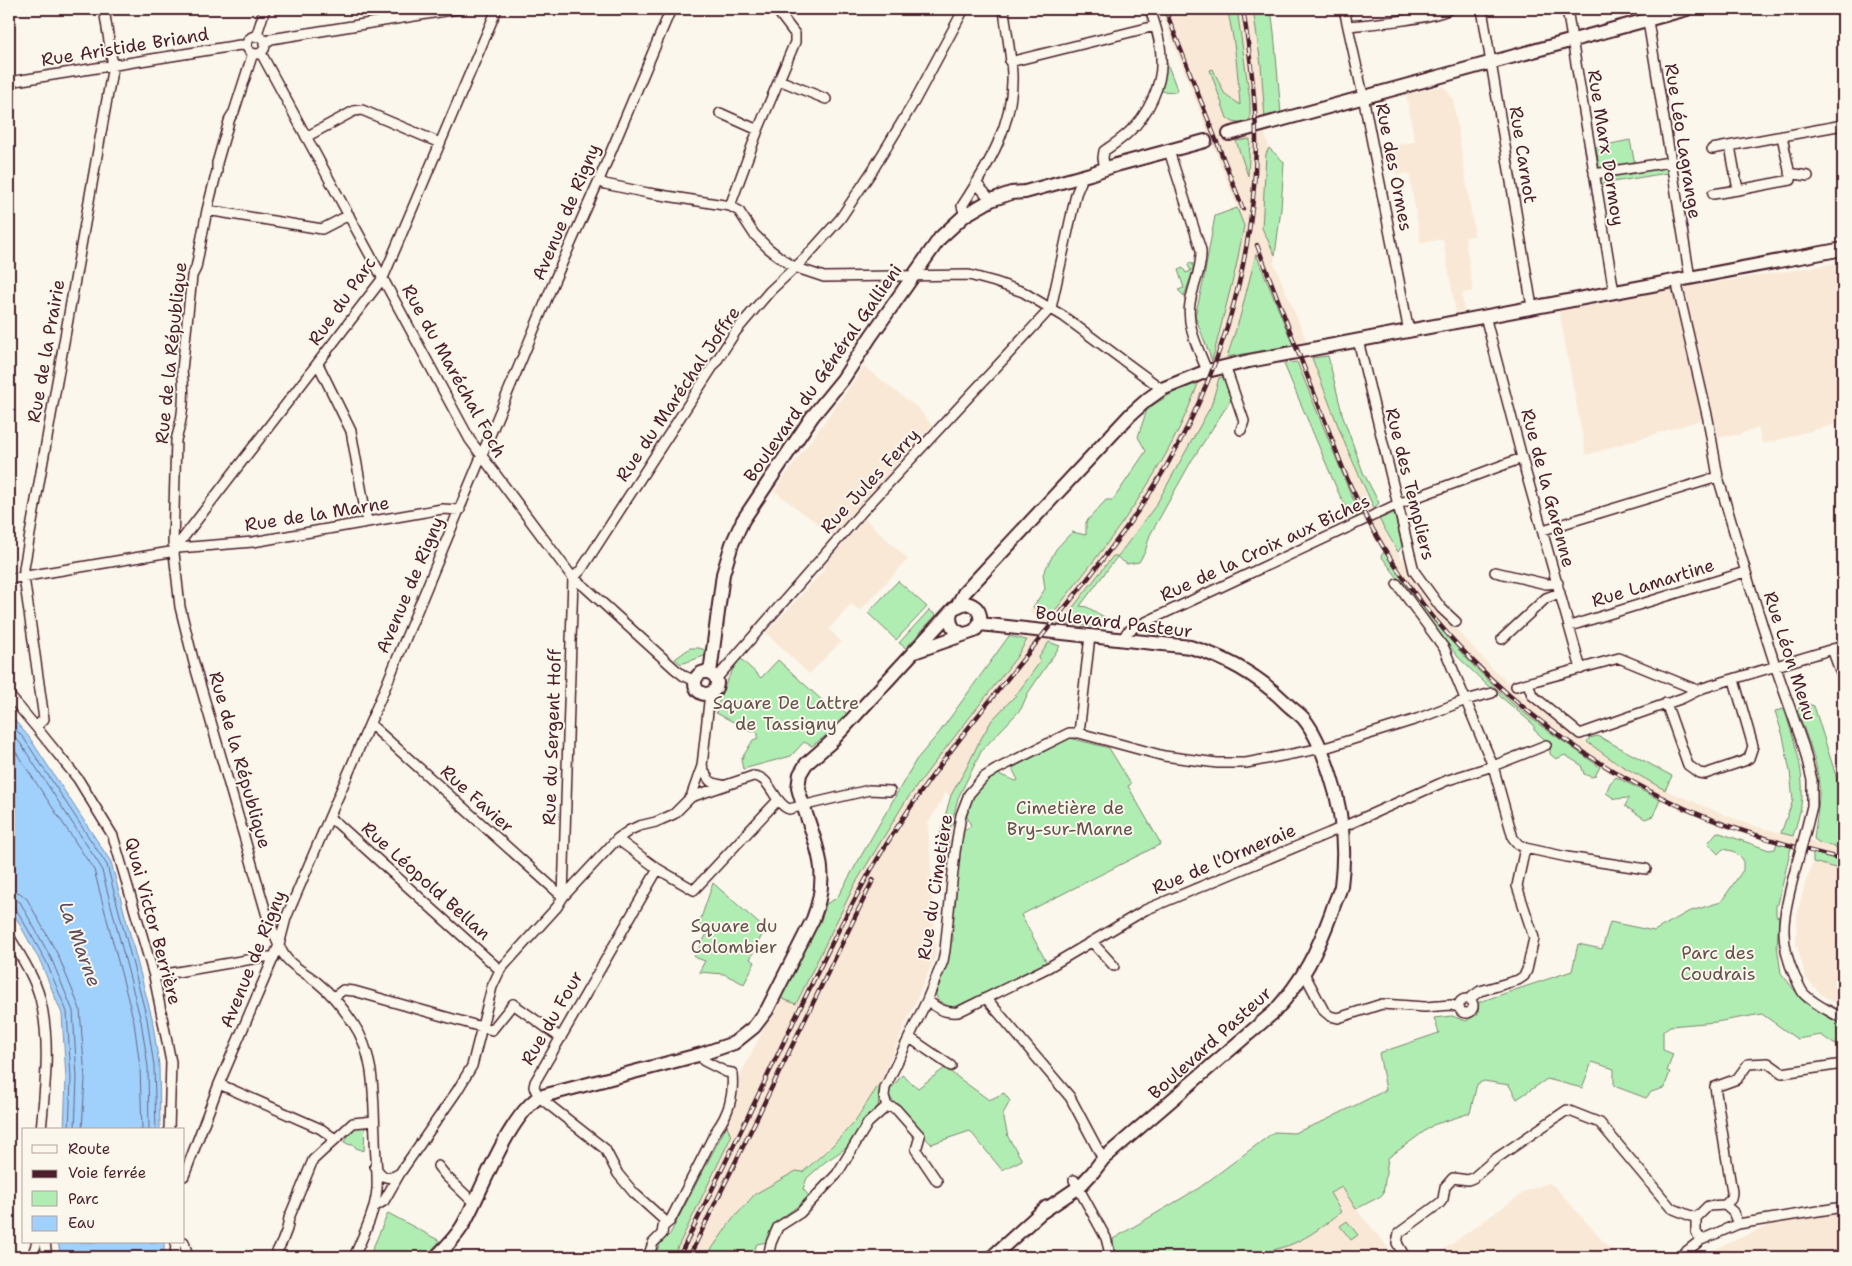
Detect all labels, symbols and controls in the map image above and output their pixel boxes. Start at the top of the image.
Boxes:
street label: Rue Aristide Briand [39,22,211,72]
street label: Rue Léo Lagrange [1659,62,1707,220]
street label: Rue Marx Dormoy [1582,68,1630,228]
street label: Rue des Ormes [1370,101,1418,233]
street label: Rue Carnot [1503,105,1543,205]
street label: Avenue de Rigny [526,140,606,284]
street label: Rue du Parc [303,252,381,350]
street label: Boulevard du Général Gallieni [738,259,908,487]
street label: Rue de la République [150,261,192,445]
street label: Rue de la Prairie [22,277,70,425]
street label: Rue du Maréchal Foch [396,280,512,462]
street label: Rue du Maréchal Joffre [610,302,746,486]
street label: Rue des Templiers [1379,405,1441,563]
street label: Rue de la Garenne [1515,406,1581,570]
street label: Rue Jules Ferry [815,423,925,539]
street label: Rue de la Croix aux Biches [1156,489,1374,607]
street label: Rue de la Marne [243,491,391,537]
street label: Avenue de Rigny [370,513,450,657]
street label: Rue Lamartine [1589,553,1717,613]
street label: Rue Léon Menu [1758,588,1822,724]
street label: Boulevard Pasteur [1034,600,1194,644]
street label: Rue du Sergent Hoff [537,648,567,826]
street label: Rue de la République [203,669,277,851]
park label: Square De Lattre de Tassigny [713,691,859,736]
street label: Rue Favier [435,760,519,838]
park label: Cimetière de Bry-sur-Marne [1007,796,1133,841]
street label: Rue du Cimetière [912,812,958,962]
street label: Rue Léopold Bellan [356,816,496,946]
street label: Rue de l'Ormeraie [1148,818,1300,900]
street label: Quai Victor Berrière [119,835,187,1007]
street label: Avenue de Rigny [214,887,292,1031]
water label: La Marne [53,898,107,990]
park label: Square du Colombier [691,914,777,959]
park label: Parc des Coudrais [1680,941,1756,986]
street label: Rue du Four [515,966,589,1070]
street label: Boulevard Pasteur [1143,981,1277,1105]
legend [22,1128,185,1244]
text: Route [68,1139,110,1159]
text: Voie ferrée [68,1163,146,1183]
text: Parc [68,1189,99,1209]
text: Eau [68,1213,95,1233]

